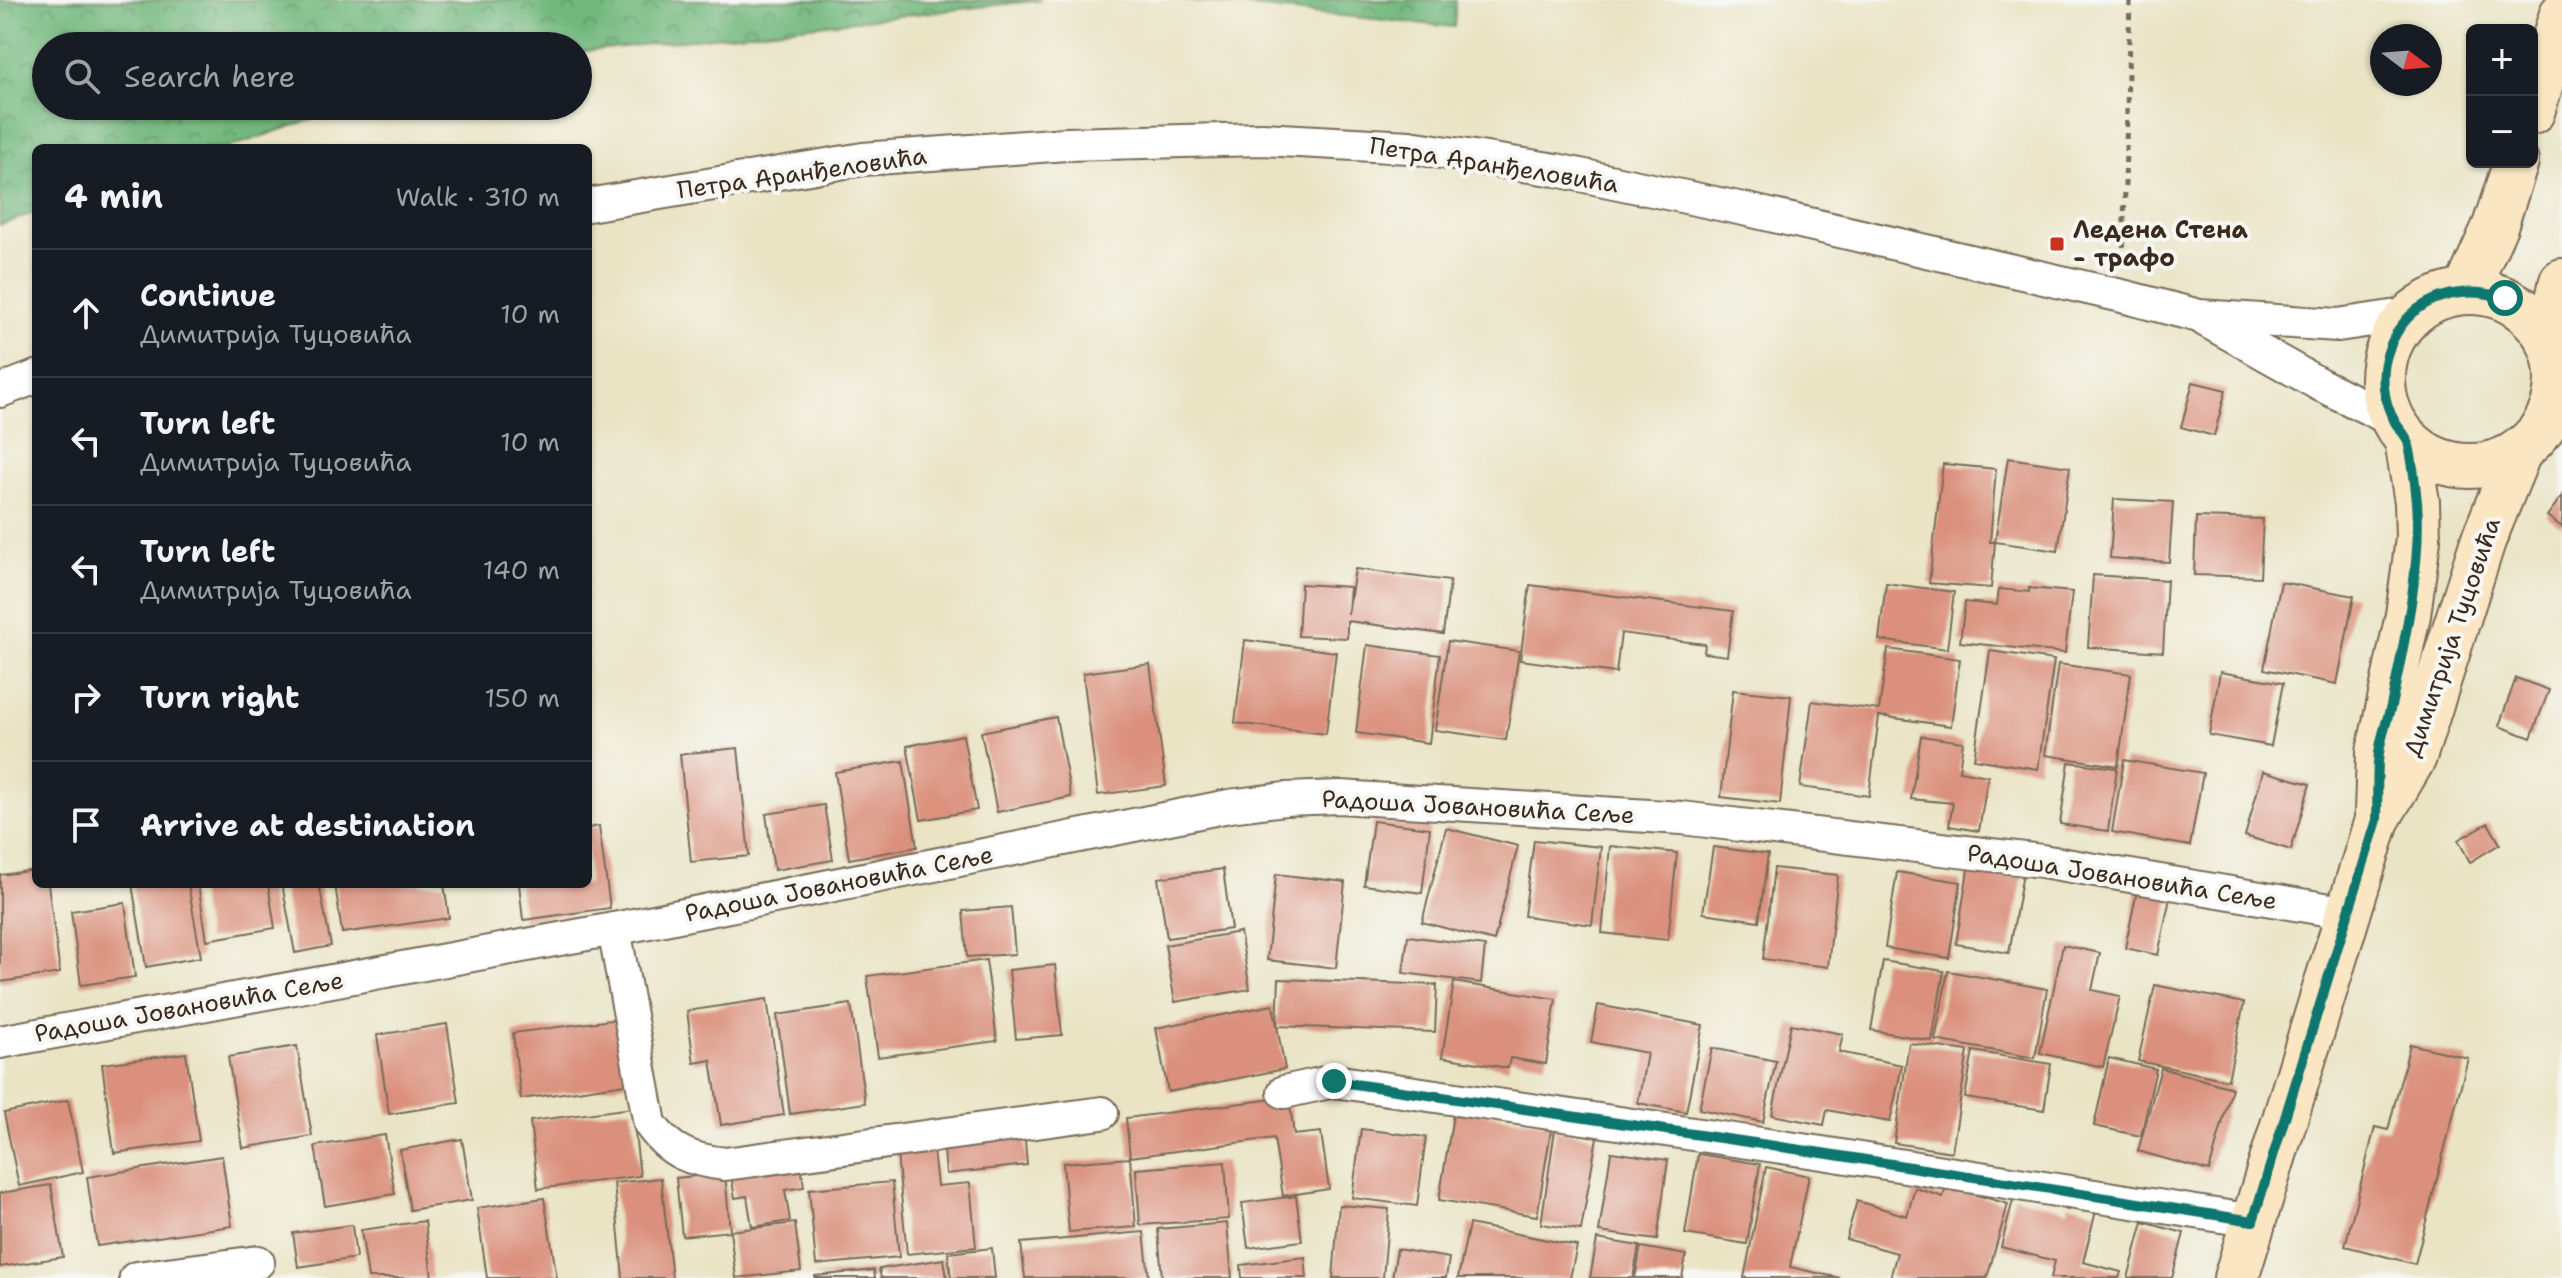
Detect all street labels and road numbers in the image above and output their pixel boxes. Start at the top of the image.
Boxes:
street label: Петра Аранђеловића [1367,130,1621,200]
street label: Петра Аранђеловића [675,140,929,206]
street label: Димитрија Туцовића [2396,513,2508,761]
street label: Радоша Јовановића Сеље [1321,783,1635,831]
street label: Радоша Јовановића Сеље [1965,837,2279,917]
street label: Радоша Јовановића Сеље [682,838,996,930]
street label: Радоша Јовановића Сеље [32,964,346,1050]

